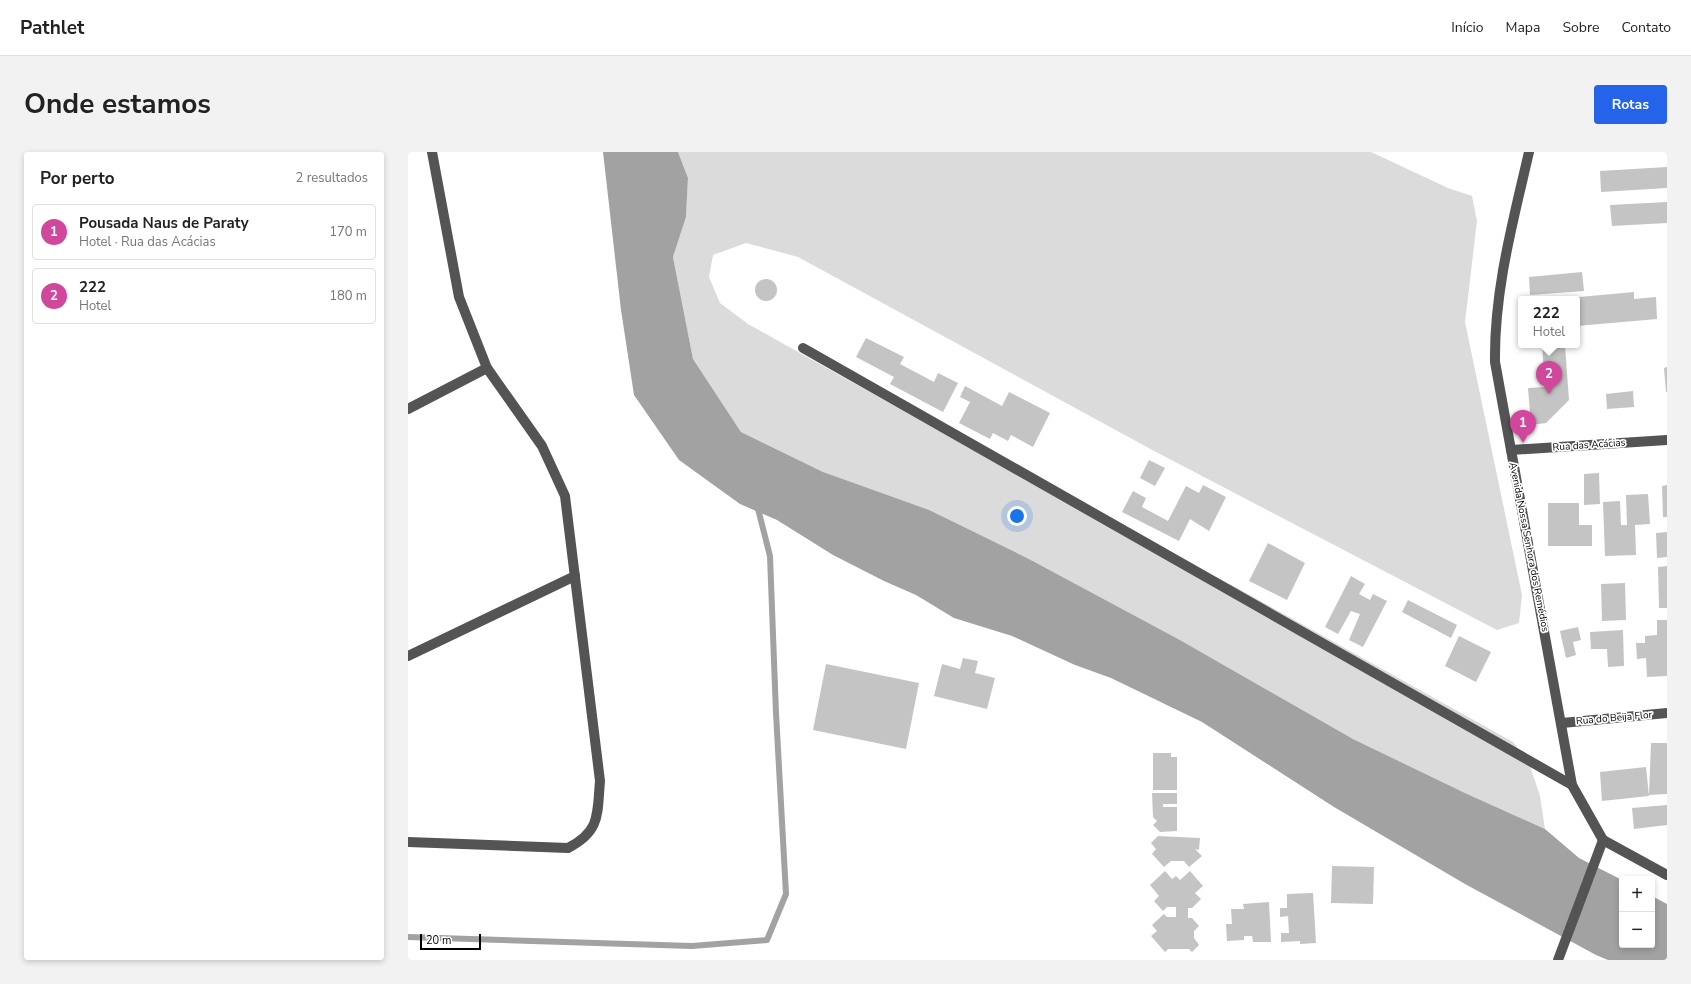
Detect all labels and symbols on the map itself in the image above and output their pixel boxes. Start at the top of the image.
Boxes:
pin: 2 [1536,361,1562,394]
pin: 1 [1510,410,1536,443]
street label: Rua das Acácias [1552,435,1626,455]
street label: Avenida Nossa Senhora dos Remédios [1506,461,1552,633]
your location [1007,506,1027,526]
street label: Rua do Beija Flor [1575,708,1653,728]
scale bar [420,932,481,951]

